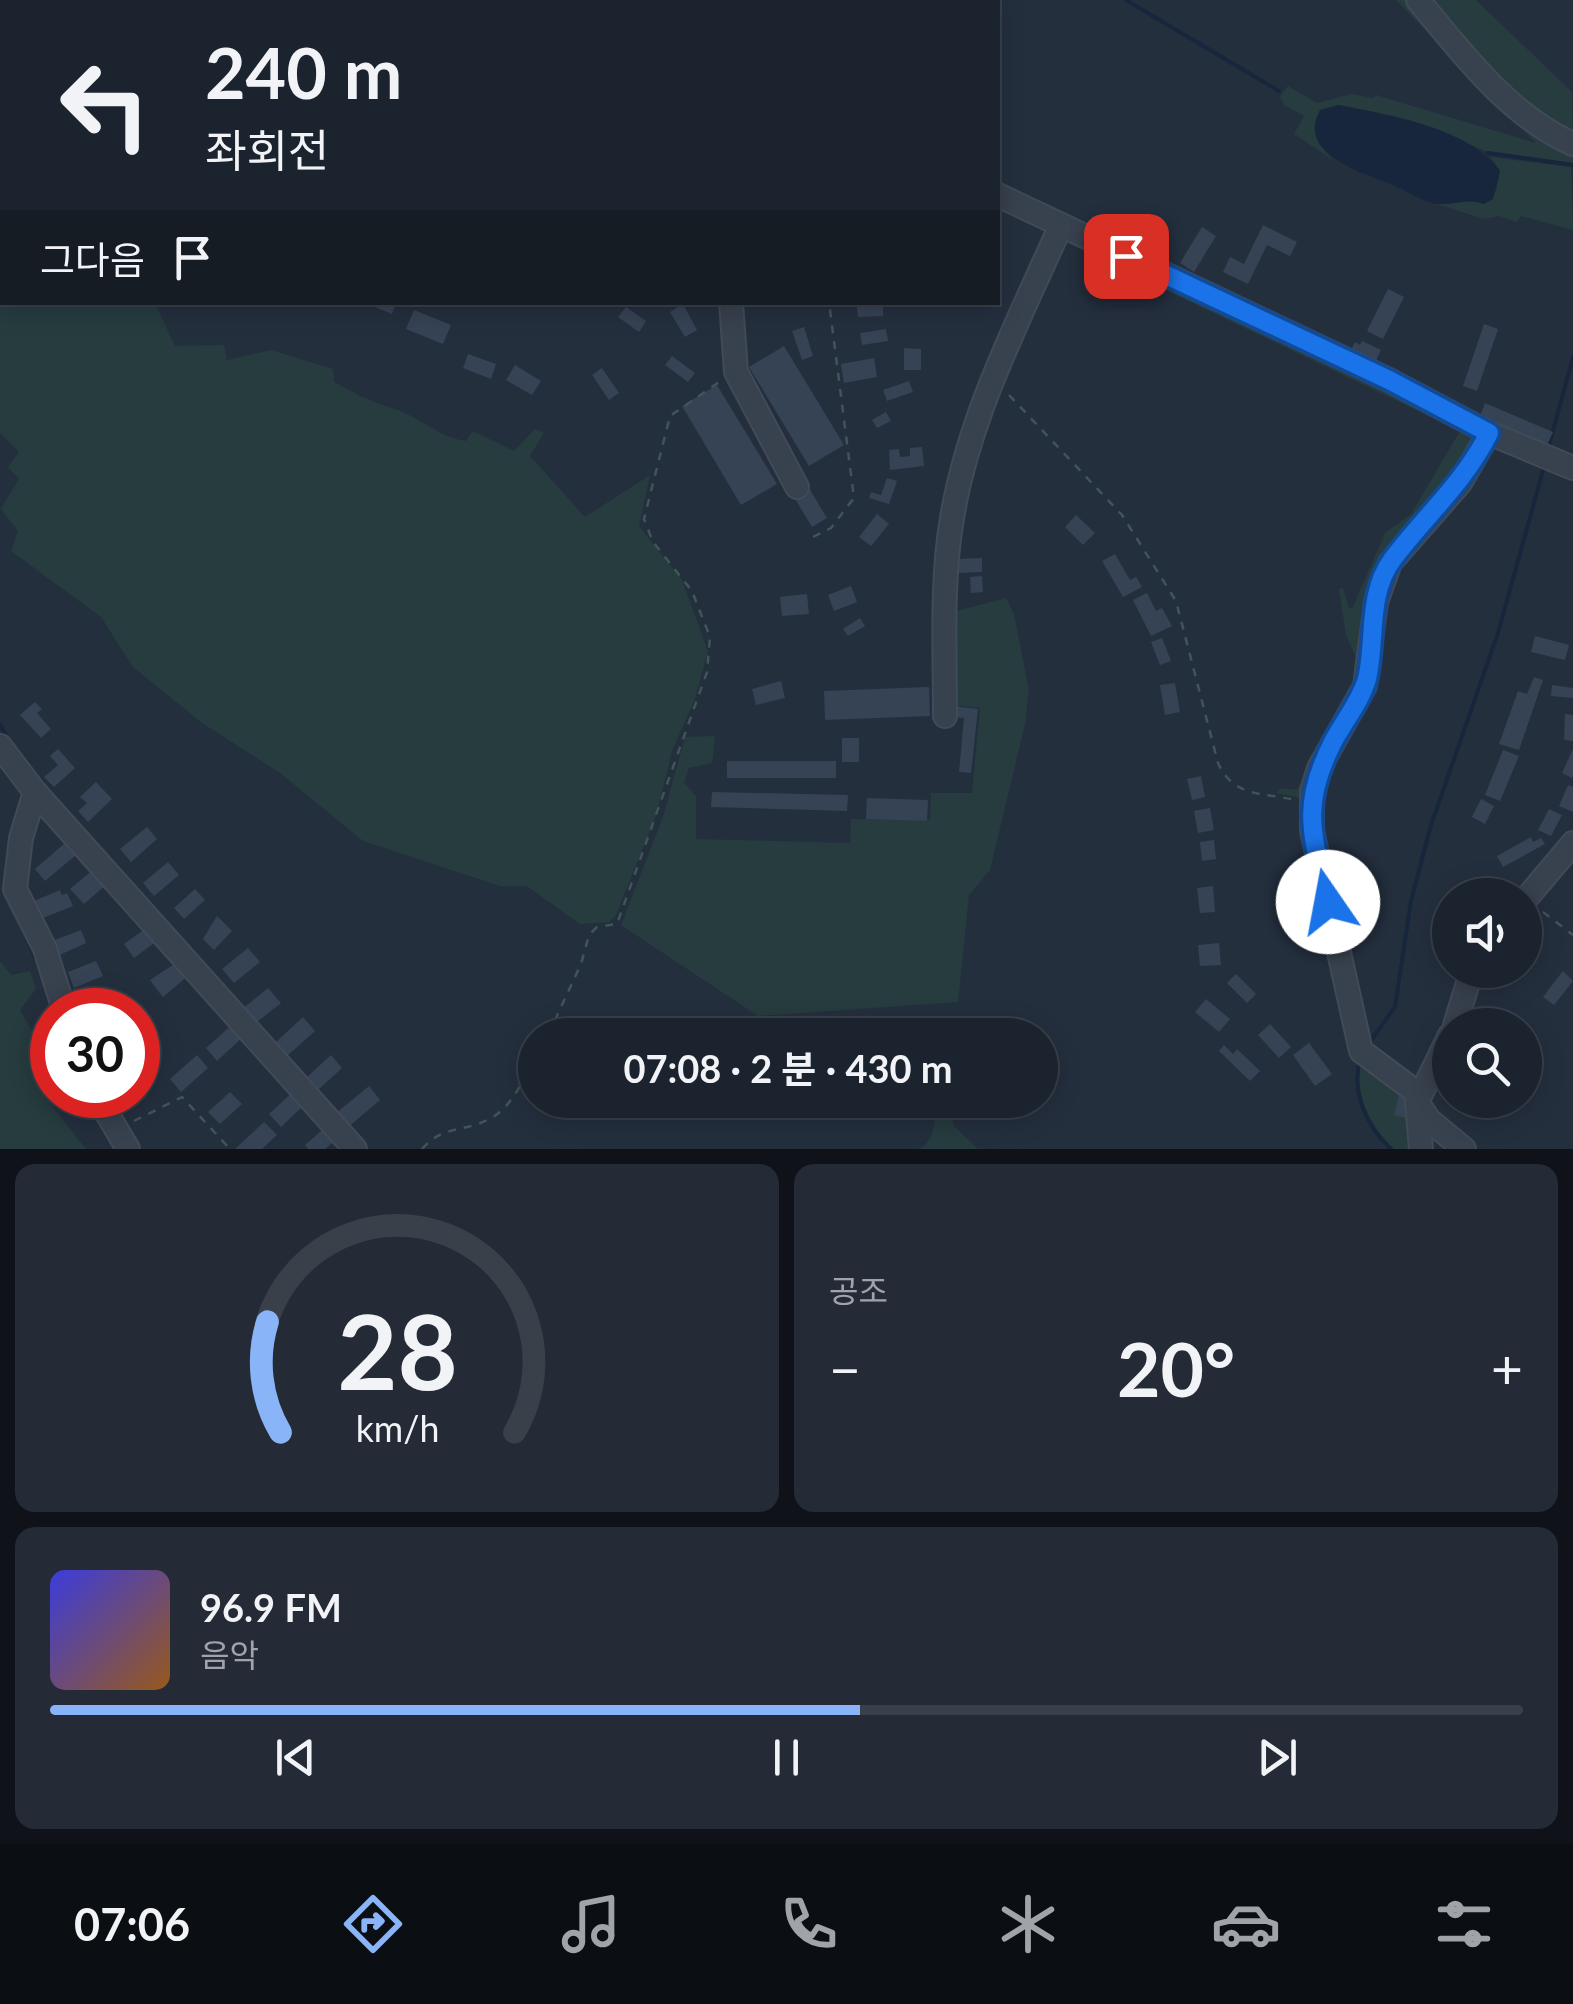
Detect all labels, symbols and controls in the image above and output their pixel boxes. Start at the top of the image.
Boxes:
text: 240 m [205,30,402,114]
icon: left [40,40,170,170]
text: 좌회전 [205,123,329,177]
pin [1084,214,1169,299]
icon: arrive [1099,229,1154,284]
icon: arrive [165,230,220,285]
text: 그다음 [40,236,145,282]
position arrow [1276,850,1380,954]
map controls [1432,878,1542,1118]
button: sound [1432,878,1542,988]
speed limit sign: 30 [30,988,160,1118]
button: search [1432,1008,1542,1118]
text: 07:08 · 2 분 · 430 m [623,1045,953,1091]
text: 공조 [829,1271,888,1310]
text: 28 [337,1287,457,1412]
text: 20° [1117,1323,1235,1413]
text: − [829,1335,861,1401]
text: + [1491,1335,1523,1401]
text: km/h [355,1407,439,1450]
text: 96.9 FM [200,1584,342,1630]
text: 음악 [200,1635,259,1674]
icon: previous [268,1730,323,1785]
icon: pause [759,1730,814,1785]
icon: next [1250,1730,1305,1785]
icon: directions [338,1889,408,1959]
icon: music [556,1889,626,1959]
icon: phone [774,1889,844,1959]
icon: climate [993,1889,1063,1959]
icon: car [1211,1889,1281,1959]
icon: filters [1429,1889,1499,1959]
text: 07:06 [74,1897,190,1951]

